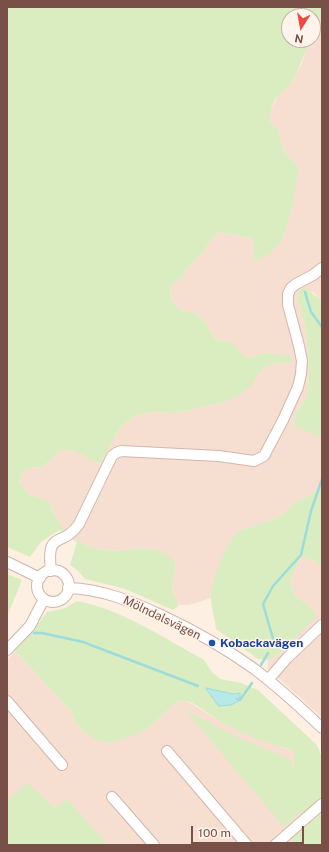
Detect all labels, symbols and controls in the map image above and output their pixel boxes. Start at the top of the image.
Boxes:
north arrow [281,8,321,48]
text: N [294,32,304,46]
street label: Mölndalsvägen [121,593,203,643]
place label: Kobackavägen [220,636,303,650]
marker: Kobackavägen [207,638,217,648]
scale bar [193,818,306,844]
text: 100 m [198,826,231,840]

